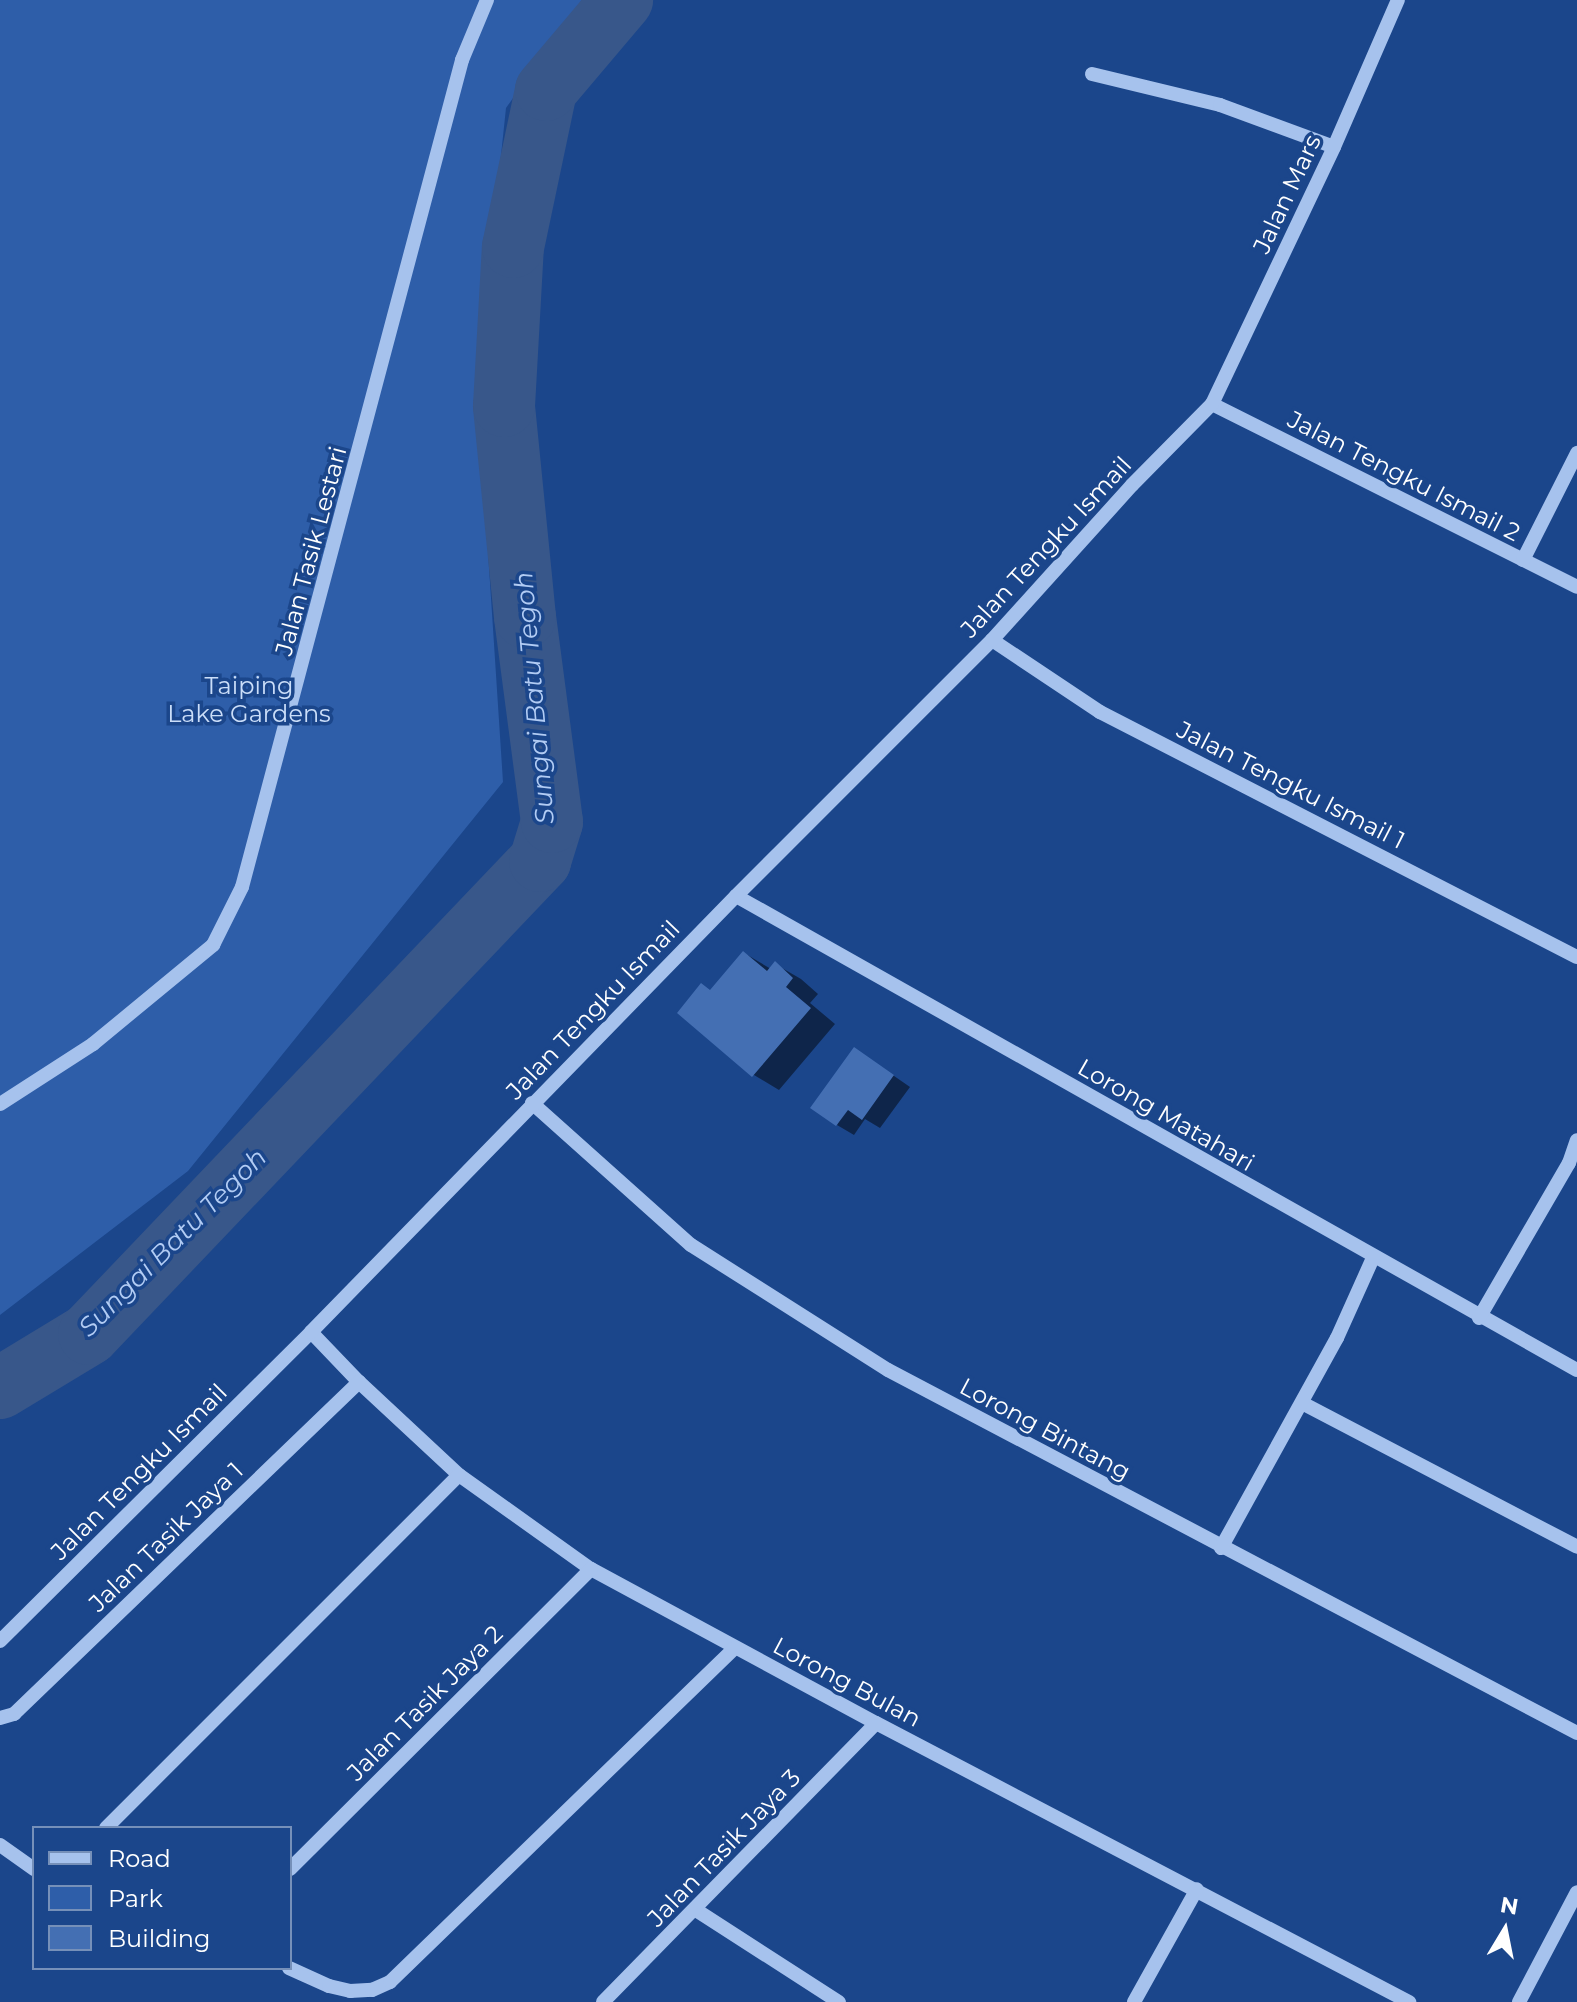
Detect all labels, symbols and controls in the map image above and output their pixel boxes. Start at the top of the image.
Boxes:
street label: Jalan Mars [1247,130,1327,258]
street label: Jalan Tengku Ismail 2 [1283,405,1525,547]
street label: Jalan Tasik Lestari [269,444,353,658]
street label: Jalan Tengku Ismail [955,451,1137,643]
water label: Sungai Batu Tegoh [508,570,562,826]
park label: Taiping Lake Gardens [167,672,331,728]
street label: Jalan Tengku Ismail 1 [1172,715,1410,855]
street label: Jalan Tengku Ismail [500,915,686,1105]
street label: Lorong Matahari [1073,1053,1259,1177]
water label: Sungai Batu Tegoh [72,1142,274,1344]
street label: Lorong Bintang [955,1372,1135,1486]
street label: Jalan Tengku Ismail [45,1378,233,1566]
street label: Jalan Tasik Jaya 1 [83,1456,249,1618]
street label: Jalan Tasik Jaya 2 [341,1619,509,1787]
street label: Lorong Bulan [768,1631,926,1733]
street label: Jalan Tasik Jaya 3 [642,1763,806,1933]
legend [32,1826,292,1970]
text: Road [108,1844,171,1873]
text: Park [108,1884,163,1913]
north arrow [1465,1890,1545,1970]
text: N [1498,1891,1520,1921]
text: Building [108,1924,211,1953]

